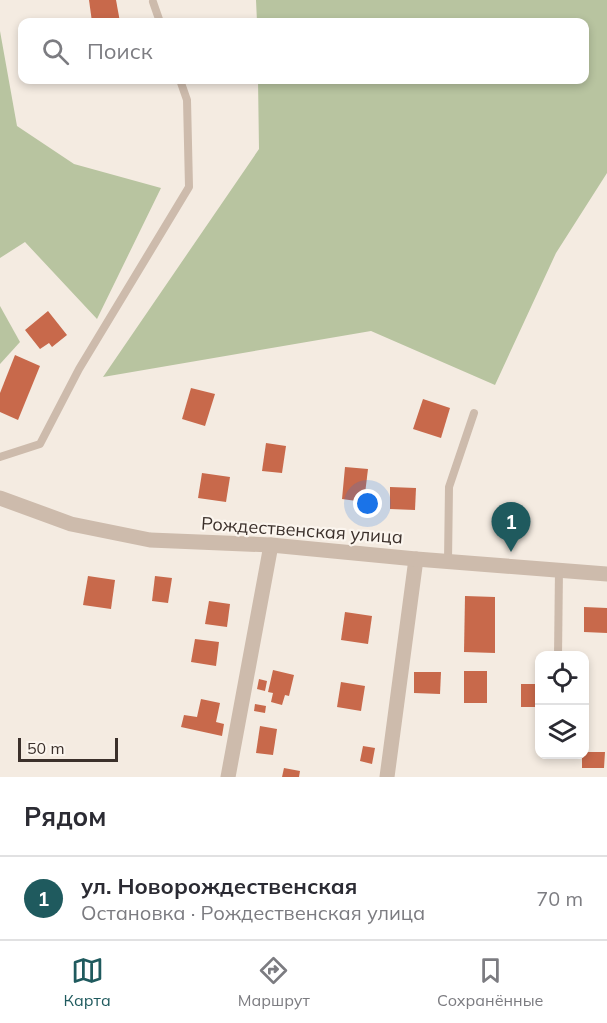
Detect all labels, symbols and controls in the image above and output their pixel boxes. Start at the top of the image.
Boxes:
search box [18,18,589,84]
icon: search [39,35,72,68]
text: Поиск [87,37,153,65]
your location [353,489,382,518]
pin: 1 [492,502,530,552]
street label: Рождественская улица [200,511,404,549]
map controls [535,651,589,759]
button: locate [535,651,589,705]
button: layers [535,705,589,759]
scale bar [18,735,118,762]
text: 50 m [27,738,64,758]
text: Рядом [24,800,107,833]
text: ул. Новорождественская [81,872,357,900]
text: 1 [38,886,50,911]
text: 70 m [536,886,583,911]
text: Остановка · Рождественская улица [81,900,425,925]
tab: Карта [64,954,111,1010]
tab: Маршрут [238,954,310,1010]
tab: Сохранённые [437,954,543,1010]

